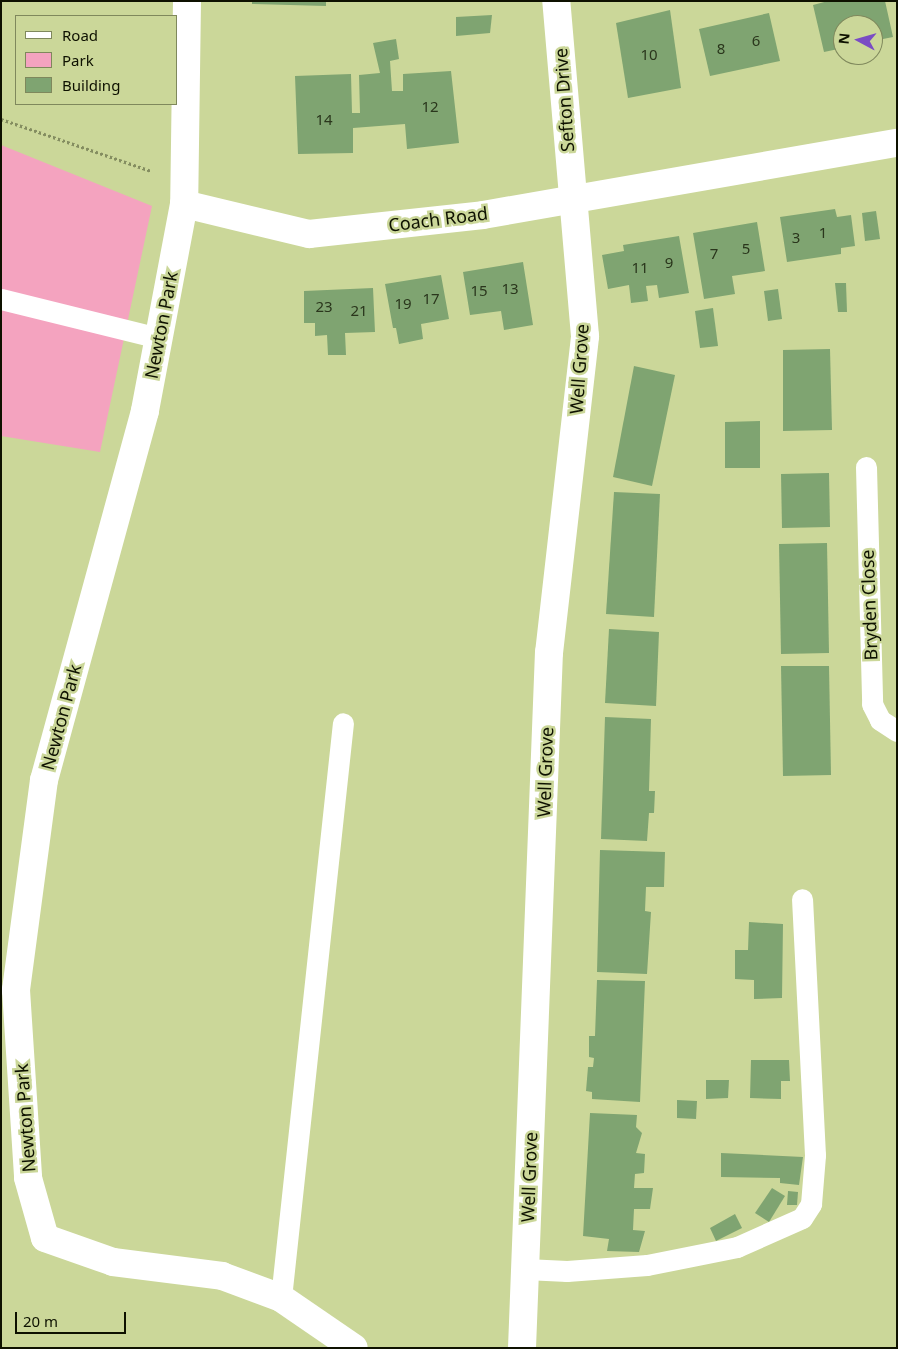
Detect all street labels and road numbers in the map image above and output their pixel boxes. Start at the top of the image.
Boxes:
street label: Sefton Drive [550,47,578,153]
street label: Coach Road [387,202,489,236]
street label: Newton Park [140,270,182,380]
street label: Well Grove [565,323,593,415]
street label: Bryden Close [856,549,882,661]
street label: Newton Park [36,662,86,772]
street label: Well Grove [533,726,557,818]
street label: Newton Park [10,1063,40,1173]
street label: Well Grove [517,1131,541,1223]

